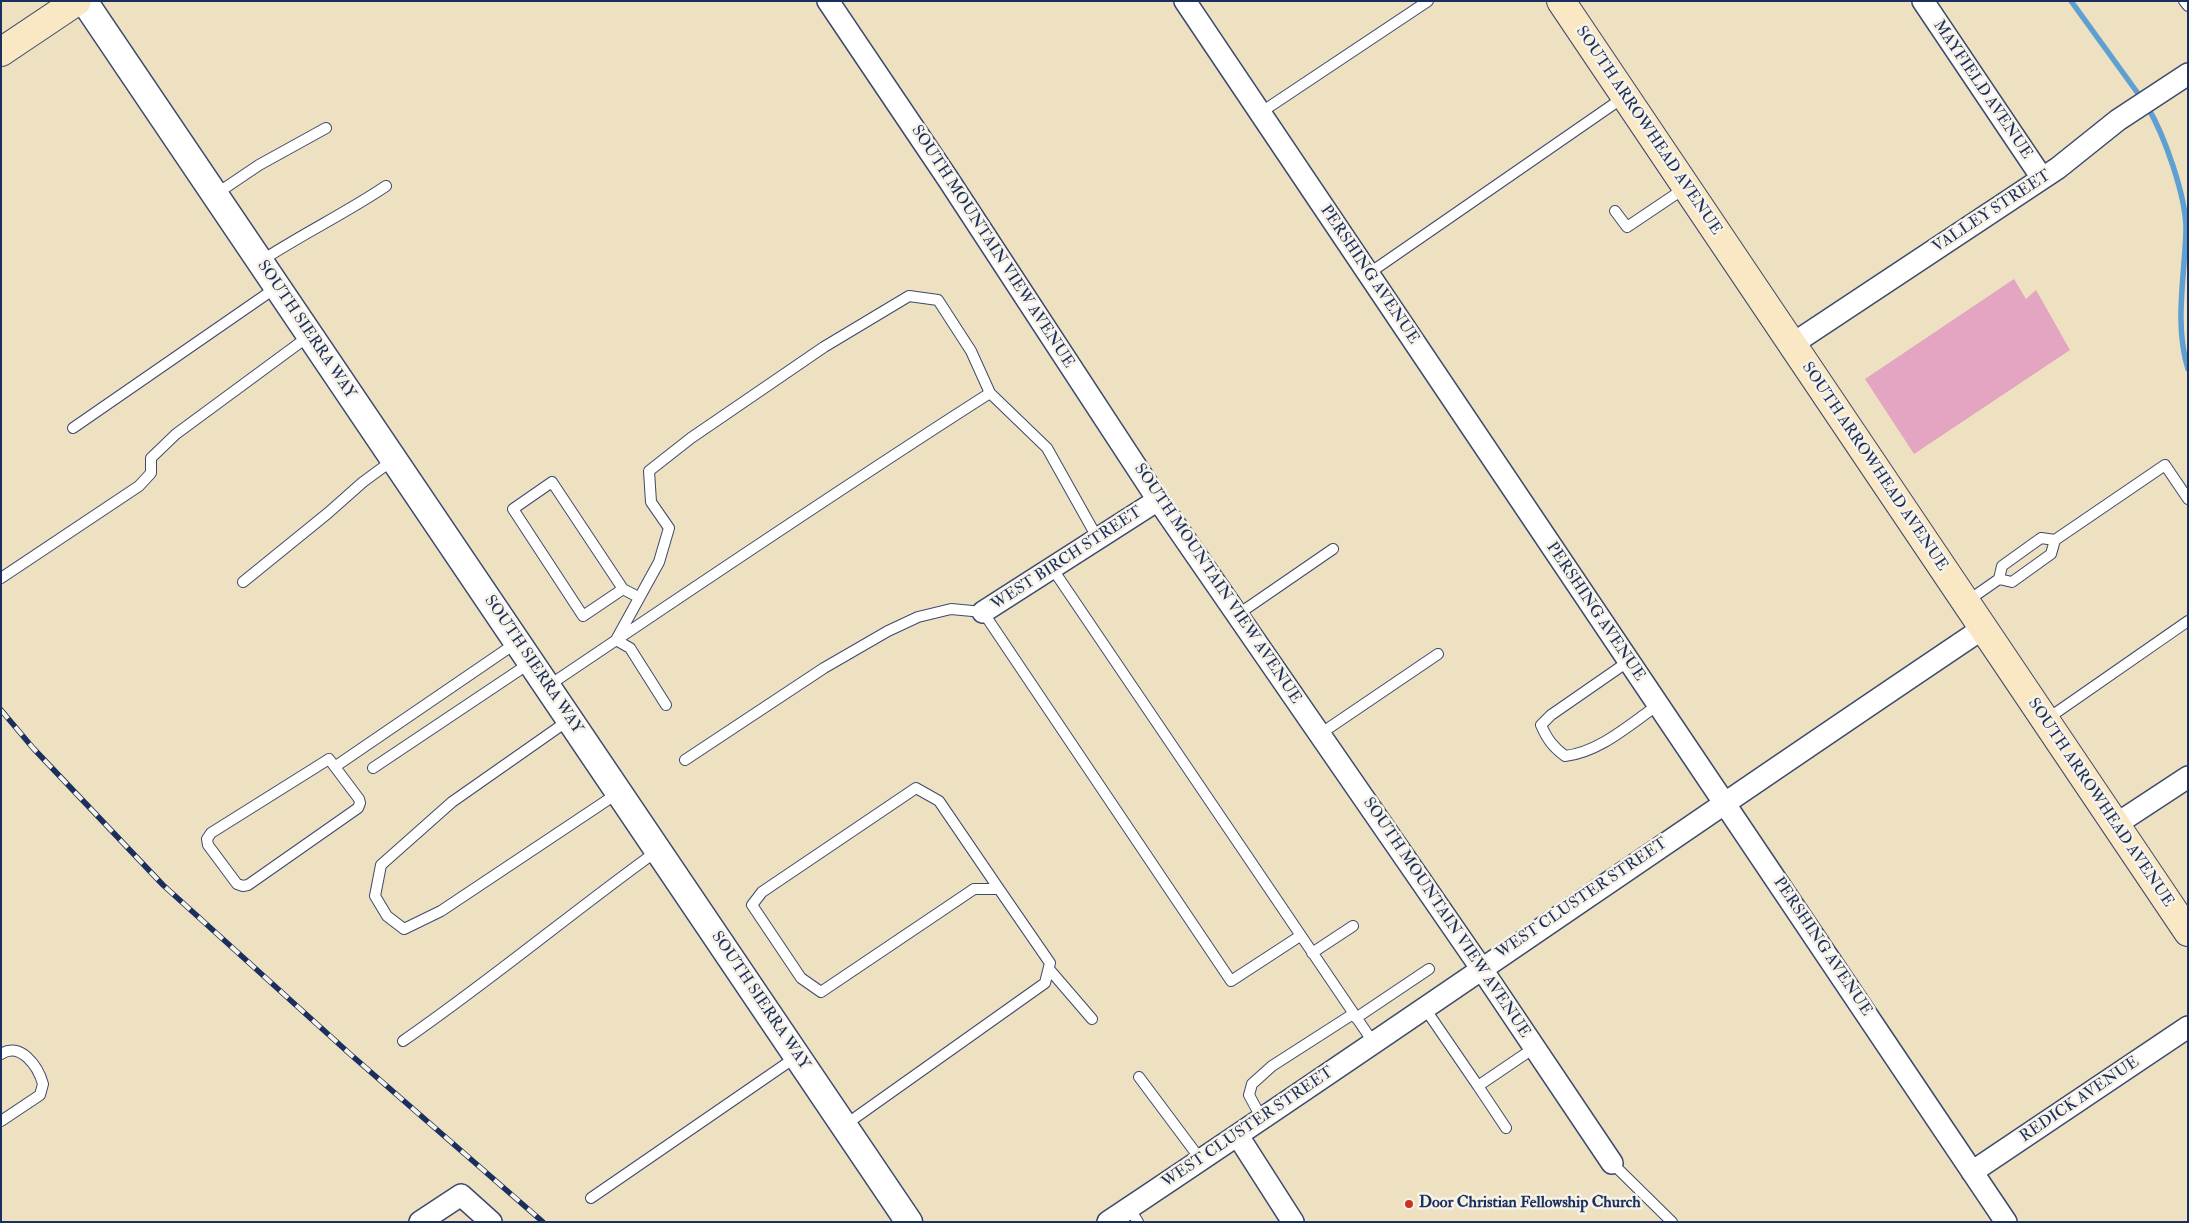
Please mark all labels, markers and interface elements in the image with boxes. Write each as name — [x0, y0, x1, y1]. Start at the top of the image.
street label: MAYFIELD AVENUE — [1928, 17, 2036, 163]
street label: SOUTH ARROWHEAD AVENUE — [1571, 23, 1725, 239]
street label: SOUTH MOUNTAIN VIEW AVENUE — [906, 122, 1078, 372]
street label: VALLEY STREET — [1929, 167, 2055, 257]
street label: PERSHING AVENUE — [1315, 202, 1423, 348]
street label: SOUTH SIERRA WAY — [252, 257, 360, 403]
street label: SOUTH ARROWHEAD AVENUE — [1797, 359, 1951, 575]
street label: SOUTH MOUNTAIN VIEW AVENUE — [1129, 460, 1305, 708]
street label: WEST BIRCH STREET — [988, 503, 1146, 615]
street label: PERSHING AVENUE — [1541, 539, 1649, 685]
street label: SOUTH SIERRA WAY — [479, 592, 587, 738]
street label: SOUTH ARROWHEAD AVENUE — [2023, 695, 2177, 911]
street label: SOUTH MOUNTAIN VIEW AVENUE — [1358, 794, 1534, 1042]
street label: WEST CLUSTER STREET — [1493, 834, 1671, 964]
street label: PERSHING AVENUE — [1768, 874, 1876, 1020]
street label: SOUTH SIERRA WAY — [706, 928, 814, 1074]
street label: REDICK AVENUE — [2017, 1053, 2143, 1147]
street label: WEST CLUSTER STREET — [1159, 1063, 1337, 1193]
place label: Door Christian Fellowship Church — [1419, 1194, 1641, 1214]
marker: Door Christian Fellowship Church — [1403, 1198, 1415, 1210]

